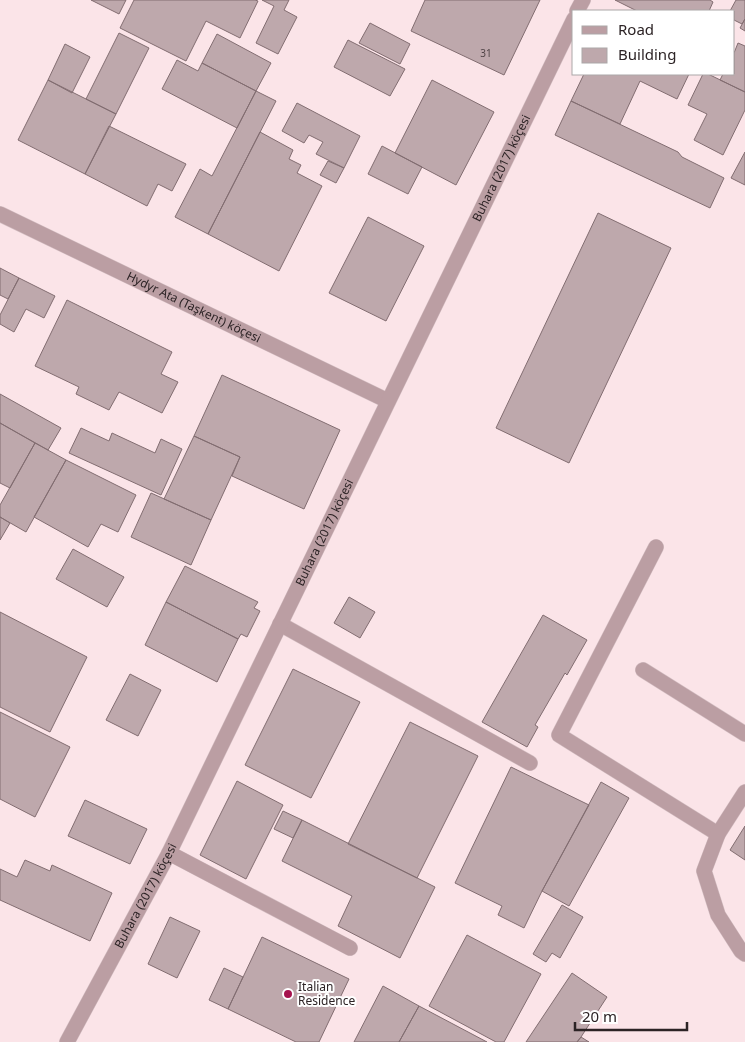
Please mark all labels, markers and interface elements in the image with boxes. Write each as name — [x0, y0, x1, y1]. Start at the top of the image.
legend — [572, 10, 735, 75]
text: Road — [618, 19, 654, 39]
text: Building — [618, 44, 676, 64]
house number: 31 — [480, 46, 492, 60]
street label: Buhara (2017) köçesi — [468, 112, 534, 224]
street label: Hydyr Ata (Taşkent) köçesi — [124, 267, 264, 346]
street label: Buhara (2017) köçesi — [291, 476, 357, 589]
street label: Buhara (2017) köçesi — [110, 840, 180, 951]
place label: Italian Residence — [298, 978, 355, 1009]
marker: Italian Residence — [282, 988, 294, 1000]
scale bar — [575, 1000, 688, 1032]
text: 20 m — [582, 1006, 617, 1026]

